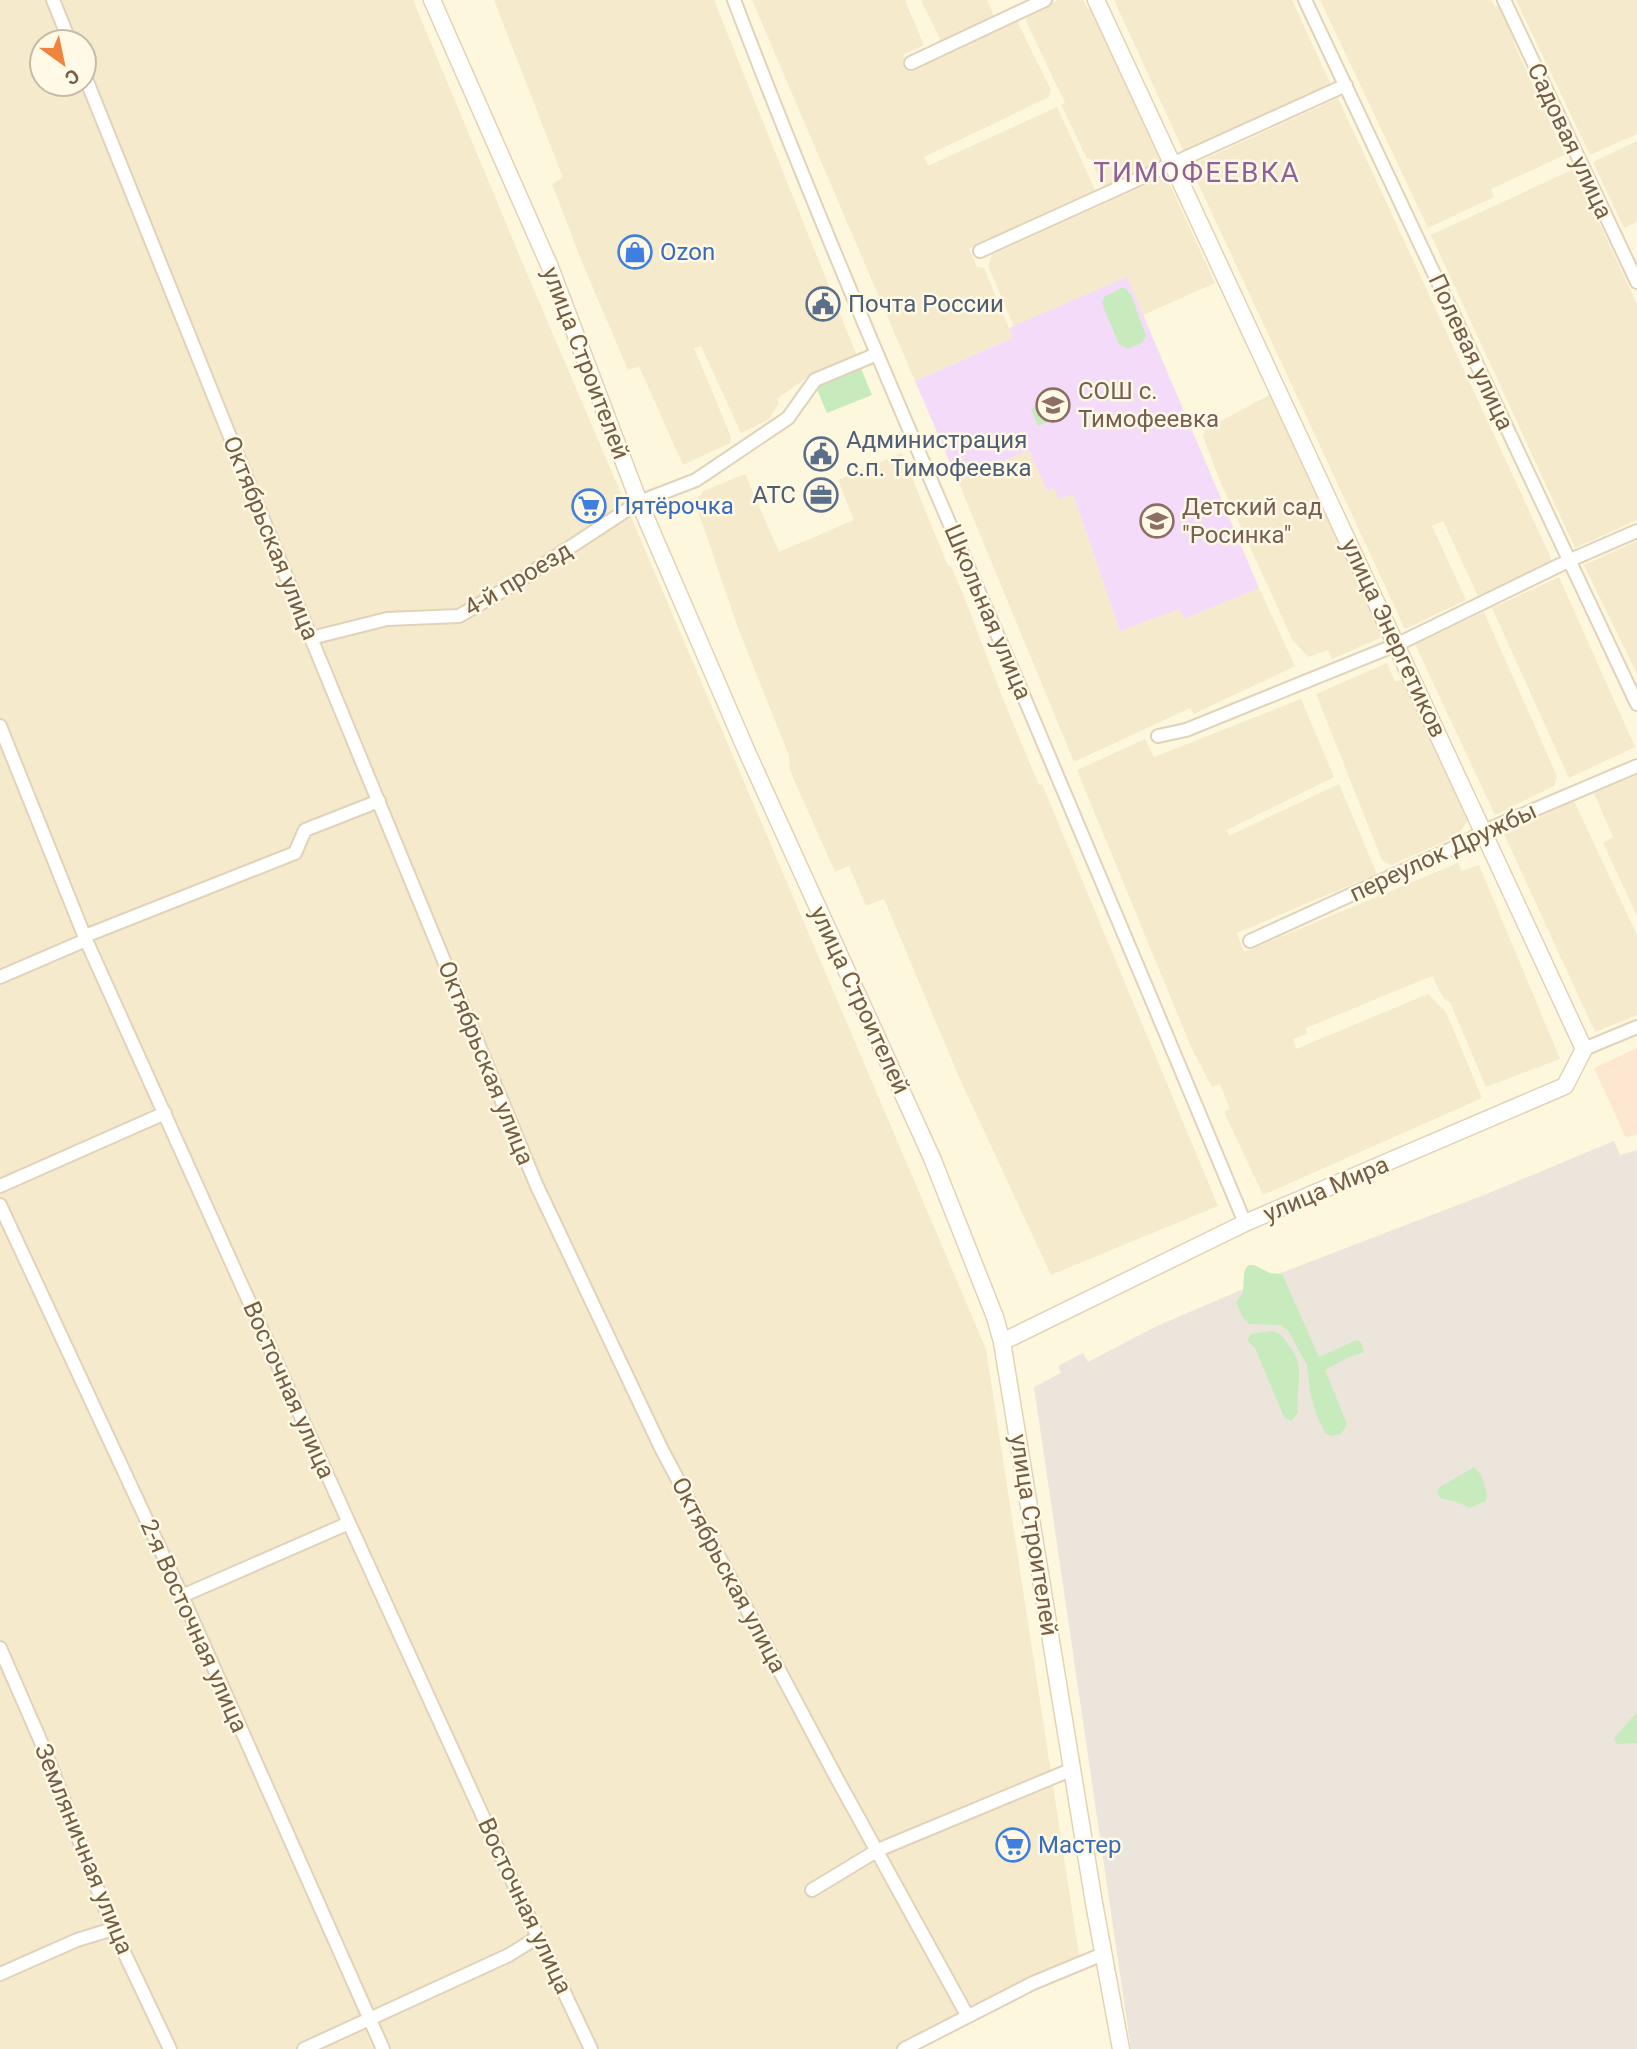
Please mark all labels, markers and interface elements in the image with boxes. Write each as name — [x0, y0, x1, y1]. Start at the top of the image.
north arrow — [28, 28, 98, 98]
street label: Садовая улица — [1522, 59, 1618, 223]
text: С — [61, 64, 83, 90]
district label: ТИМОФЕЕВКА — [1093, 156, 1301, 189]
shop icon: Ozon — [616, 233, 654, 271]
place label: Ozon — [660, 238, 715, 266]
street label: улица Строителей — [536, 263, 636, 463]
street label: Полевая улица — [1423, 269, 1519, 435]
public building icon: Почта России — [804, 285, 842, 323]
place label: Почта России — [848, 290, 1004, 318]
place label: СОШ с. Тимофеевка — [1078, 377, 1219, 433]
school or university icon: СОШ с. Тимофеевка — [1034, 386, 1072, 424]
place label: Администрация с.п. Тимофеевка — [846, 426, 1032, 482]
street label: Октябрьская улица — [217, 432, 325, 644]
public building icon: Администрация с.п. Тимофеевка — [802, 435, 840, 473]
office icon: АТС — [802, 476, 840, 514]
place label: АТС — [752, 481, 796, 509]
supermarket icon: Пятёрочка — [570, 487, 608, 525]
place label: Пятёрочка — [614, 492, 734, 520]
place label: Детский сад "Росинка" — [1182, 493, 1323, 549]
school or university icon: Детский сад "Росинка" — [1138, 502, 1176, 540]
street label: Школьная улица — [938, 520, 1038, 704]
street label: улица Энергетиков — [1336, 534, 1452, 742]
street label: 4-й проезд — [459, 536, 577, 622]
street label: переулок Дружбы — [1345, 796, 1541, 908]
street label: улица Строителей — [804, 902, 916, 1098]
street label: Октябрьская улица — [432, 957, 540, 1169]
street label: улица Мира — [1259, 1150, 1393, 1228]
street label: Восточная улица — [237, 1297, 341, 1483]
street label: улица Строителей — [1004, 1432, 1064, 1638]
street label: Октябрьская улица — [666, 1472, 792, 1678]
street label: 2-я Восточная улица — [134, 1515, 254, 1737]
street label: Земляничная улица — [29, 1740, 139, 1958]
street label: Восточная улица — [472, 1814, 578, 1998]
supermarket icon: Мастер — [994, 1826, 1032, 1864]
place label: Мастер — [1038, 1831, 1121, 1859]

